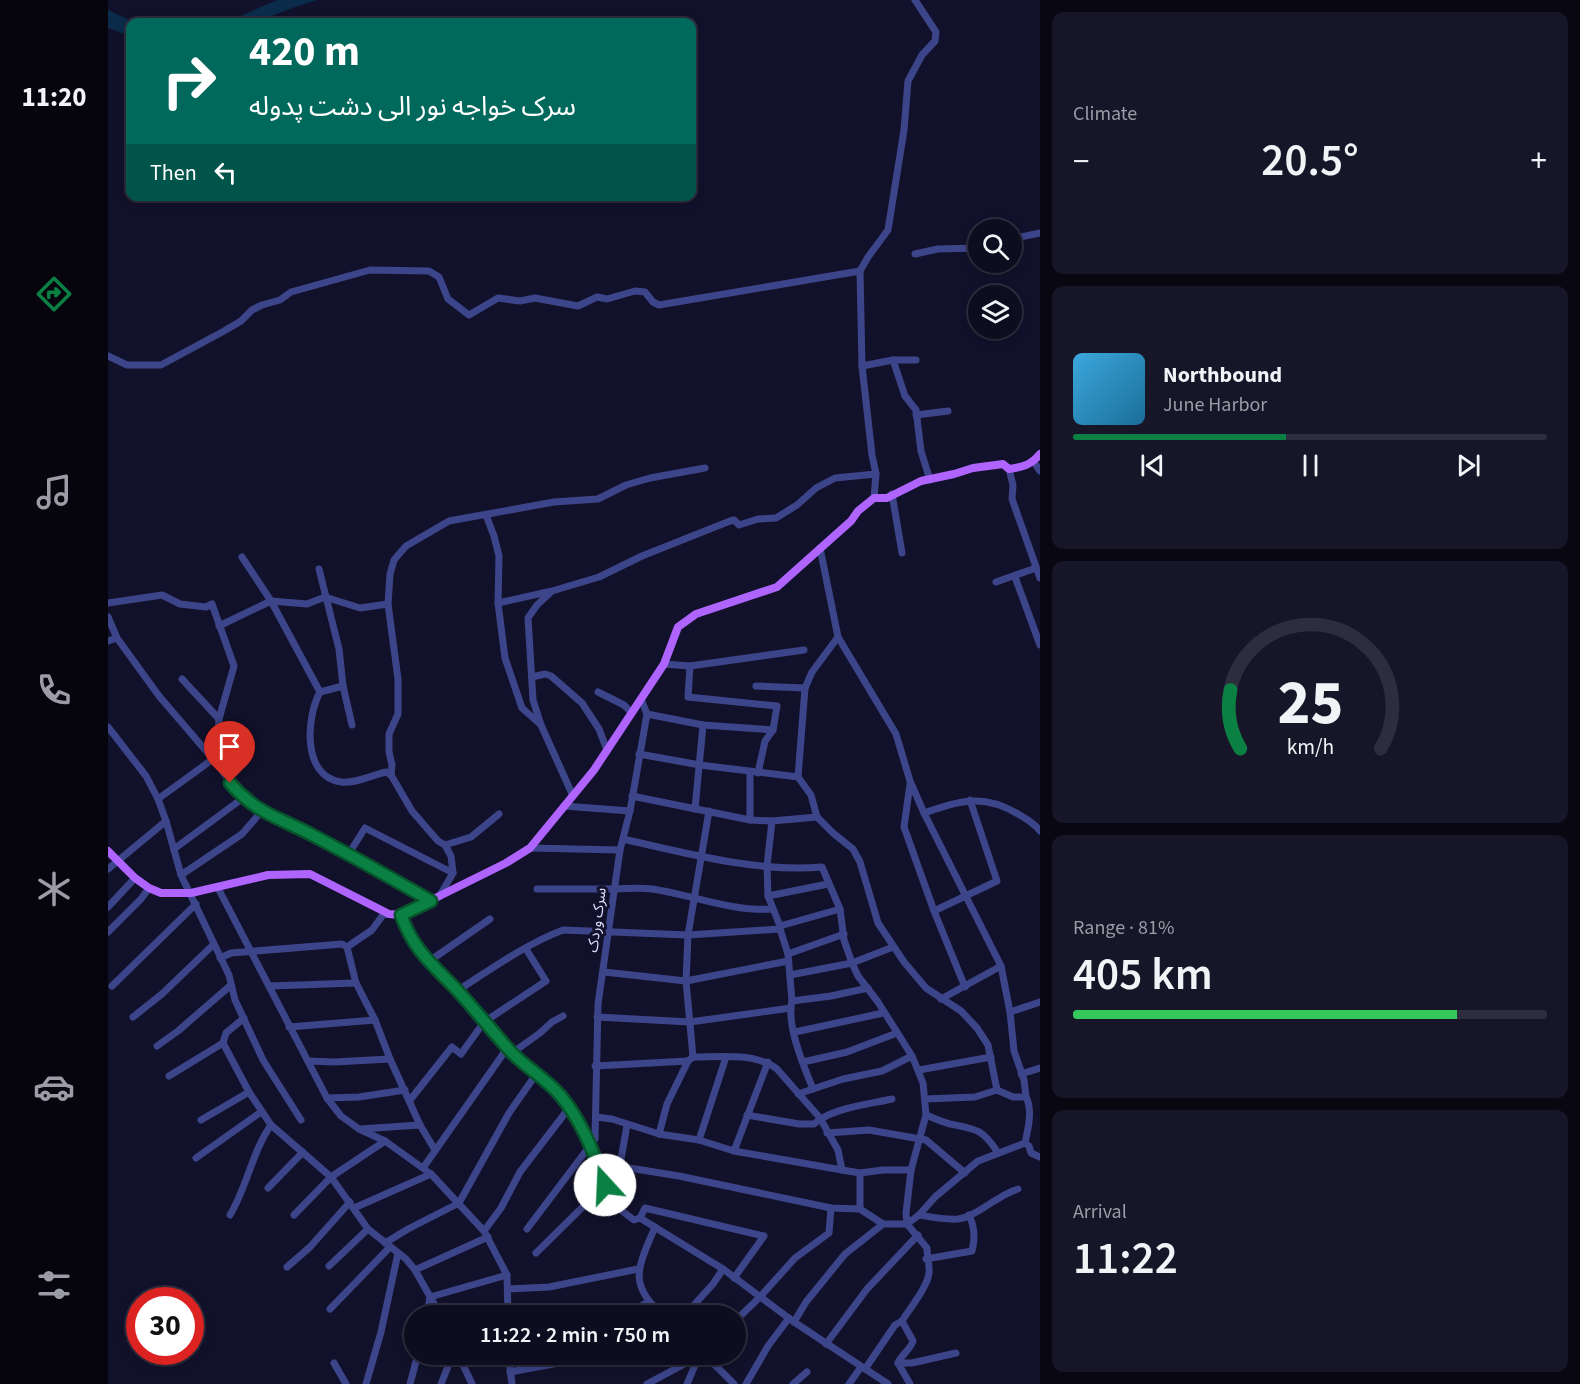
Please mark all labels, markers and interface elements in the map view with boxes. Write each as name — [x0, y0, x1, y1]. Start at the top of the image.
text: 420 m — [249, 22, 360, 82]
icon: right — [150, 42, 228, 120]
text: 11:20 — [21, 78, 87, 117]
text: سرک خواجه نور الی دشت پدوله — [249, 87, 576, 126]
text: Climate — [1073, 100, 1137, 128]
text: 20.5° — [1261, 129, 1359, 193]
text: − — [1073, 138, 1089, 185]
text: + — [1531, 138, 1547, 185]
icon: left — [209, 156, 242, 189]
text: Then — [150, 157, 197, 189]
map controls — [968, 219, 1022, 339]
button: search — [968, 219, 1022, 273]
icon: directions — [33, 273, 75, 315]
button: layers — [968, 285, 1022, 339]
text: Northbound — [1163, 359, 1282, 391]
text: June Harbor — [1163, 391, 1267, 419]
icon: previous — [1136, 449, 1169, 482]
icon: pause — [1294, 449, 1327, 482]
icon: next — [1452, 449, 1485, 482]
icon: music — [33, 471, 75, 513]
text: 25 — [1277, 659, 1343, 748]
icon: phone — [33, 669, 75, 711]
pin — [204, 721, 255, 783]
icon: arrive — [213, 730, 246, 763]
text: km/h — [1286, 732, 1334, 763]
icon: climate — [33, 868, 75, 910]
street label: سرک وردک — [582, 886, 612, 954]
text: Range · 81% — [1073, 914, 1174, 942]
text: 405 km — [1073, 943, 1213, 1007]
icon: car — [33, 1066, 75, 1108]
position arrow — [573, 1153, 637, 1217]
text: Arrival — [1073, 1198, 1127, 1226]
text: 11:22 — [1073, 1227, 1178, 1291]
icon: filters — [33, 1264, 75, 1306]
speed limit sign: 30 — [126, 1287, 204, 1365]
text: 11:22 · 2 min · 750 m — [480, 1319, 670, 1351]

